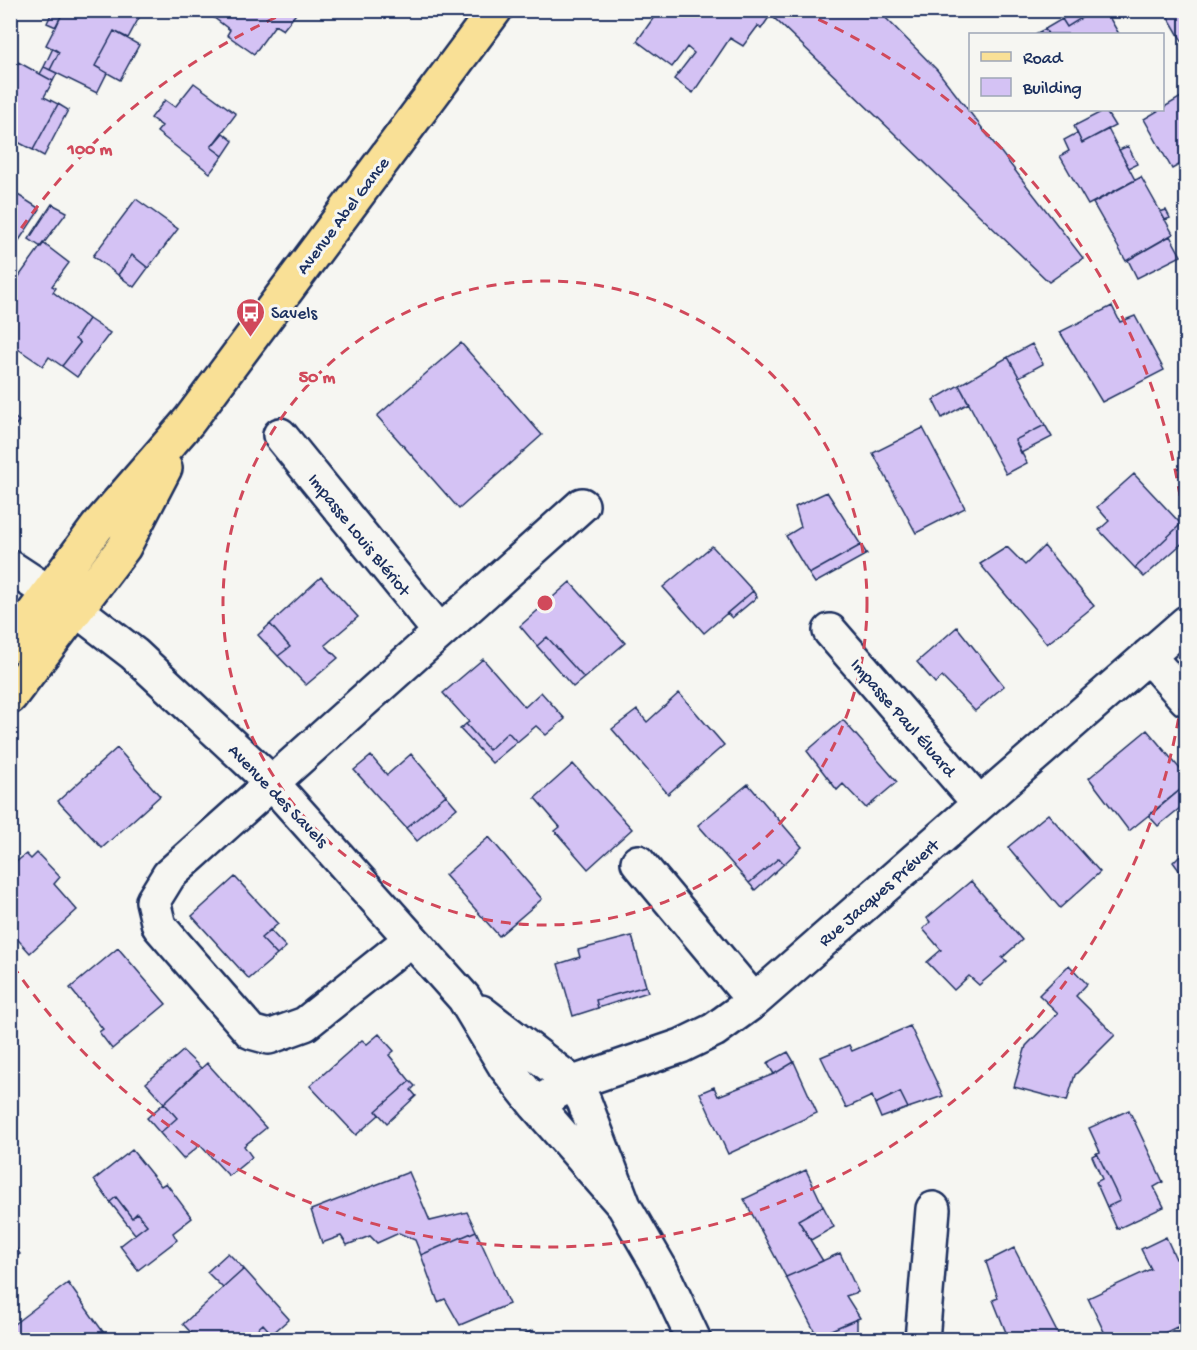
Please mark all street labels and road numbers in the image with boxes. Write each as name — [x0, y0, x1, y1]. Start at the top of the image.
street label: Avenue Abel Gance — [293, 153, 395, 279]
street label: Impasse Louis Blériot — [302, 470, 415, 602]
street label: Impasse Paul Éluard — [845, 655, 960, 783]
street label: Avenue des Savels — [223, 741, 333, 854]
street label: Rue Jacques Prévert — [815, 835, 946, 952]

